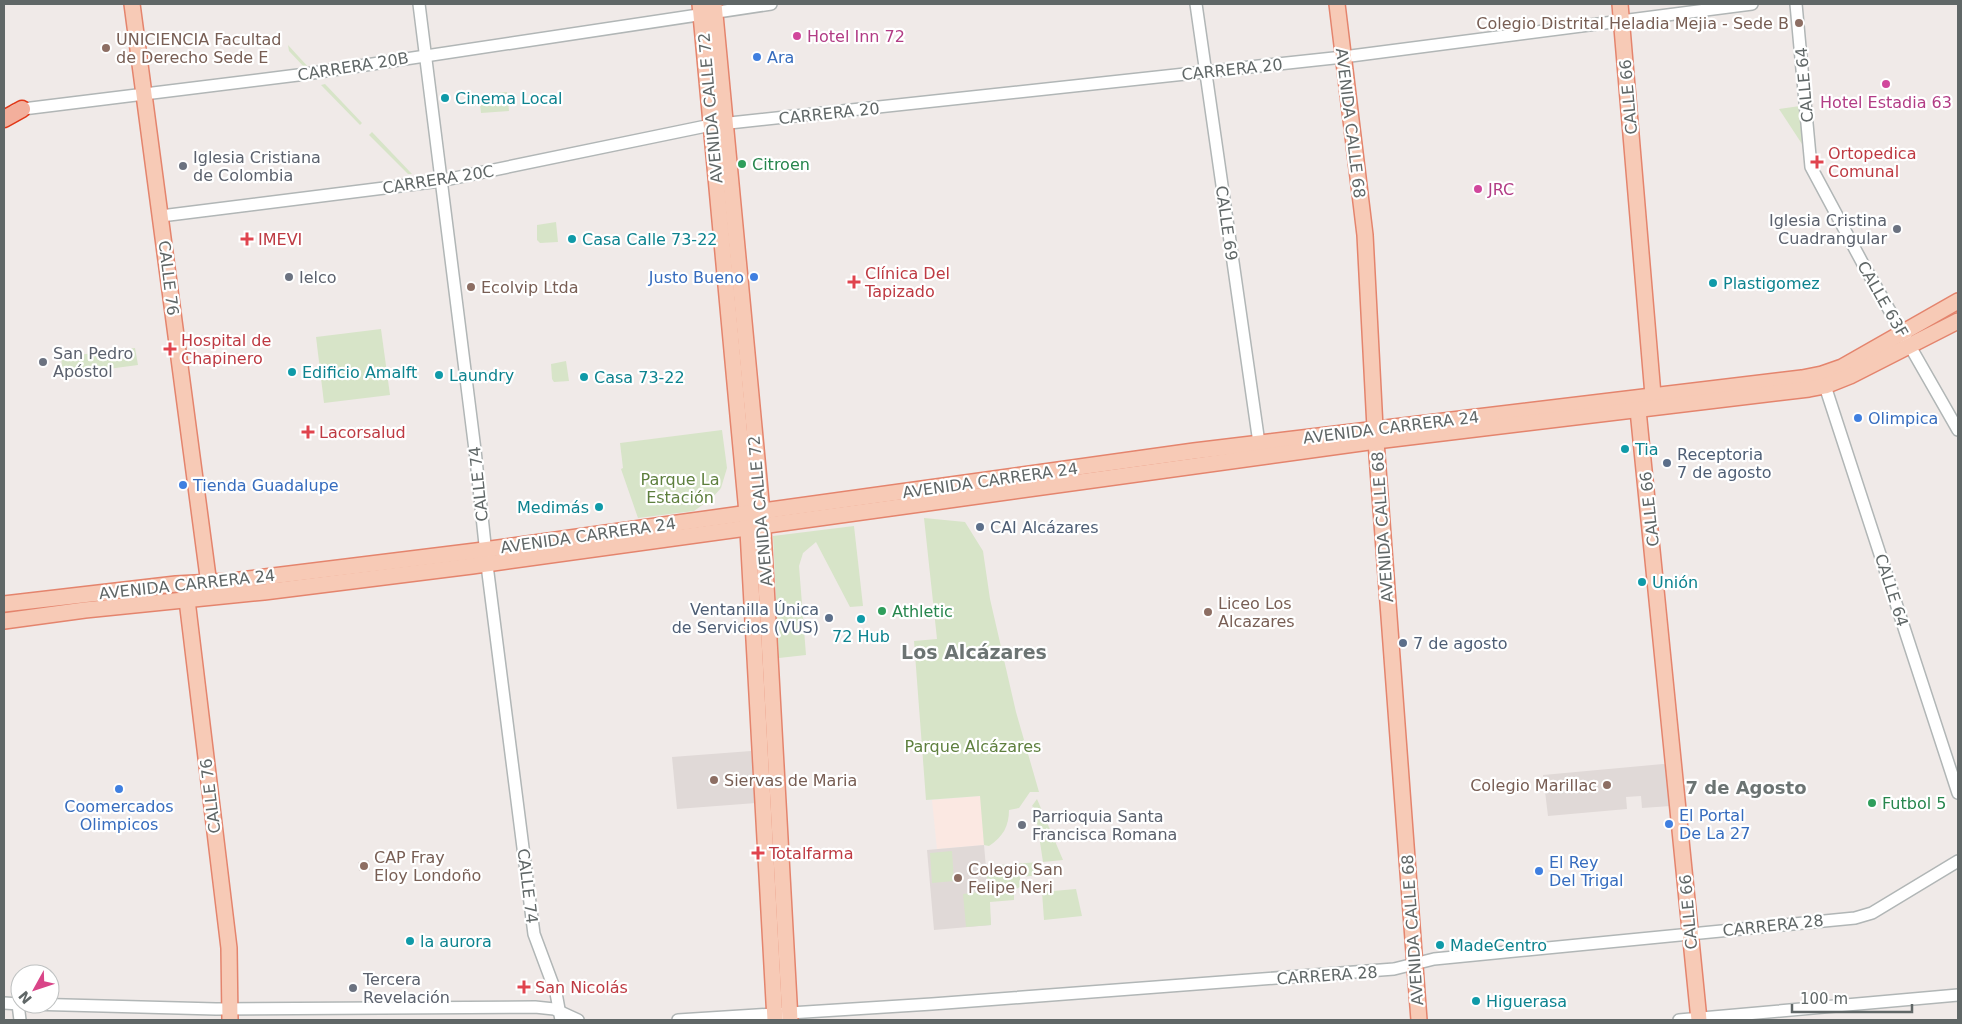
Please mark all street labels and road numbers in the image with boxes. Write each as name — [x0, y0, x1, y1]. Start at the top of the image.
street label: AVENIDA CALLE 72 — [694, 32, 727, 184]
street label: AVENIDA CALLE 68 — [1332, 47, 1369, 199]
street label: CALLE 64 — [1792, 47, 1817, 123]
street label: CARRERA 20B — [296, 48, 410, 85]
street label: CARRERA 20 — [1181, 55, 1283, 84]
street label: CALLE 66 — [1616, 59, 1641, 135]
street label: CARRERA 20 — [778, 99, 880, 128]
street label: CARRERA 20C — [381, 161, 495, 198]
street label: CALLE 69 — [1212, 184, 1241, 262]
street label: CALLE 76 — [154, 239, 183, 317]
street label: CALLE 63F — [1853, 258, 1912, 341]
street label: AVENIDA CARRERA 24 — [1302, 407, 1480, 448]
street label: AVENIDA CALLE 72 — [744, 435, 777, 587]
street label: CALLE 74 — [465, 445, 492, 522]
street label: AVENIDA CALLE 68 — [1368, 451, 1397, 603]
street label: AVENIDA CARRERA 24 — [901, 459, 1079, 502]
street label: CALLE 66 — [1636, 470, 1663, 547]
street label: AVENIDA CARRERA 24 — [499, 514, 677, 557]
street label: CALLE 64 — [1871, 551, 1912, 629]
street label: AVENIDA CARRERA 24 — [98, 566, 276, 603]
street label: CALLE 76 — [196, 757, 225, 835]
street label: CALLE 74 — [513, 847, 542, 925]
street label: AVENIDA CALLE 68 — [1398, 854, 1427, 1006]
street label: CALLE 66 — [1676, 874, 1701, 950]
street label: CARRERA 28 — [1722, 911, 1824, 940]
street label: CARRERA 28 — [1276, 962, 1378, 989]

